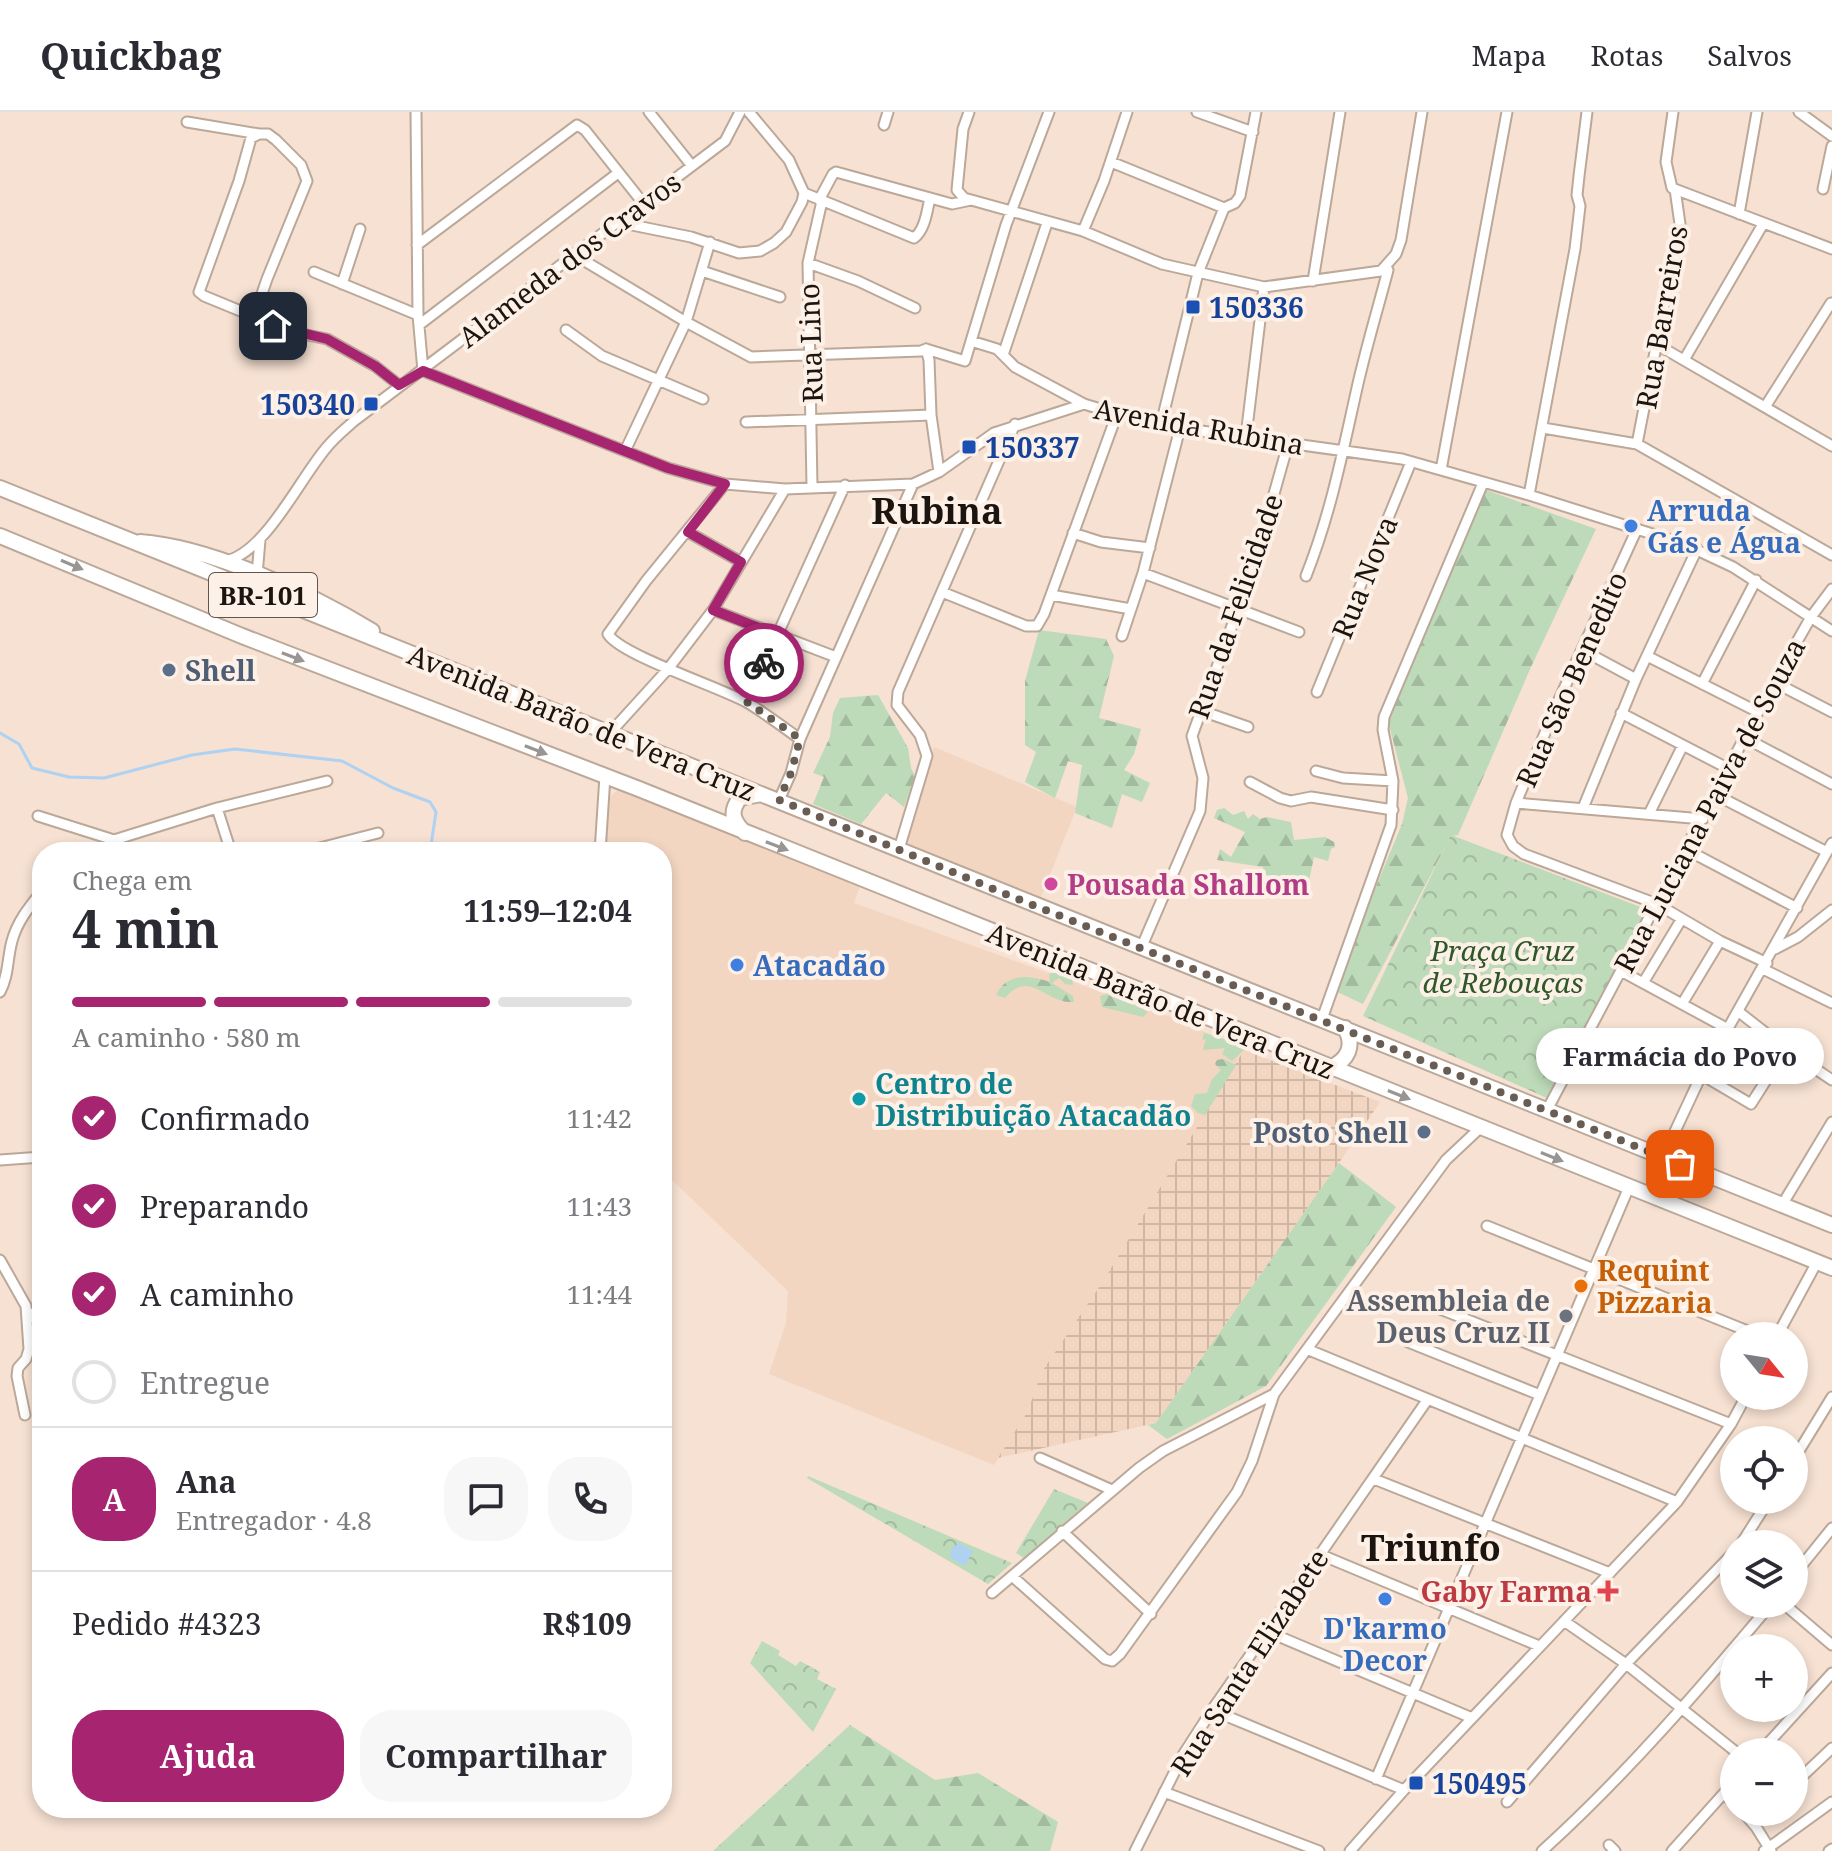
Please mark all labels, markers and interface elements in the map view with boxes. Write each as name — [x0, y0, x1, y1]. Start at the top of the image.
text: Quickbag — [40, 29, 222, 81]
text: Mapa — [1472, 36, 1547, 74]
text: Rotas — [1591, 36, 1663, 74]
text: Salvos — [1707, 36, 1792, 74]
street label: Alameda dos Cravos — [450, 163, 688, 355]
street label: Rua Barreiros — [1626, 222, 1696, 412]
street label: Rua Lino — [789, 282, 831, 404]
place label: 150336 — [1209, 288, 1304, 326]
pin — [239, 292, 307, 360]
marker: 150336 — [1184, 298, 1202, 316]
icon: home — [251, 304, 295, 348]
place label: 150340 — [260, 385, 355, 423]
street label: Avenida Rubina — [1091, 389, 1307, 463]
marker: 150340 — [362, 395, 380, 413]
place label: 150337 — [985, 428, 1080, 466]
marker: 150337 — [960, 438, 978, 456]
district label: Rubina — [871, 486, 1003, 535]
street label: Rua da Felicidade — [1179, 489, 1291, 723]
place label: Arruda Gás e Água — [1647, 491, 1801, 561]
street label: Rua Nova — [1322, 510, 1406, 644]
marker: Arruda Gás e Água — [1622, 517, 1640, 535]
one-way arrow — [60, 559, 84, 572]
street label: Rua São Benedito — [1506, 565, 1636, 793]
road number: BR-101 — [209, 573, 317, 617]
courier — [724, 623, 804, 703]
street label: Rua Luciana Paiva de Souza — [1605, 631, 1813, 979]
street label: Avenida Barão de Vera Cruz — [402, 635, 762, 809]
icon: bike — [742, 641, 786, 685]
one-way arrow — [282, 650, 306, 663]
place label: Shell — [185, 651, 256, 689]
marker: Shell — [160, 661, 178, 679]
one-way arrow — [524, 744, 548, 757]
one-way arrow — [765, 840, 789, 853]
text: Chega em — [72, 862, 192, 898]
place label: Pousada Shallom — [1067, 865, 1309, 903]
marker: Pousada Shallom — [1042, 875, 1060, 893]
text: 11:59–12:04 — [463, 890, 632, 931]
text: 4 min — [72, 892, 219, 963]
street label: Avenida Barão de Vera Cruz — [981, 913, 1341, 1087]
park label: Praça Cruz de Rebouças — [1422, 931, 1584, 1001]
place label: Atacadão — [753, 946, 886, 984]
marker: Atacadão — [728, 956, 746, 974]
text: A caminho · 580 m — [72, 1019, 301, 1055]
callout: Farmácia do Povo — [1536, 1028, 1824, 1084]
text: Farmácia do Povo — [1563, 1038, 1797, 1074]
place label: Centro de Distribuição Atacadão — [875, 1064, 1191, 1134]
one-way arrow — [1387, 1089, 1411, 1102]
marker: Centro de Distribuição Atacadão — [850, 1090, 868, 1108]
icon: check — [72, 1096, 116, 1140]
text: Confirmado — [140, 1098, 310, 1139]
text: 11:42 — [566, 1100, 632, 1136]
place label: Posto Shell — [1253, 1113, 1408, 1151]
marker: Posto Shell — [1415, 1123, 1433, 1141]
pin — [1646, 1130, 1714, 1198]
icon: bag — [1658, 1142, 1702, 1186]
one-way arrow — [1540, 1151, 1564, 1164]
icon: check — [72, 1184, 116, 1228]
text: Preparando — [140, 1186, 309, 1227]
text: 11:43 — [566, 1188, 632, 1224]
place label: Requint Pizzaria — [1597, 1251, 1712, 1321]
icon: check — [72, 1272, 116, 1316]
text: A caminho — [140, 1274, 294, 1315]
text: 11:44 — [566, 1276, 632, 1312]
marker: Requint Pizzaria — [1572, 1277, 1590, 1295]
place label: Assembleia de Deus Cruz II — [1346, 1281, 1550, 1351]
marker: Assembleia de Deus Cruz II — [1557, 1307, 1575, 1325]
north arrow — [1720, 1322, 1808, 1410]
map controls — [1720, 1322, 1808, 1826]
text: Entregue — [140, 1362, 270, 1403]
button: locate — [1720, 1426, 1808, 1514]
button: chat — [444, 1457, 528, 1541]
button: phone — [548, 1457, 632, 1541]
text: Ana — [176, 1461, 237, 1502]
text: A — [103, 1479, 125, 1520]
text: Entregador · 4.8 — [176, 1502, 372, 1538]
district label: Triunfo — [1361, 1523, 1501, 1572]
button: layers — [1720, 1530, 1808, 1618]
street label: Rua Santa Elizabete — [1161, 1541, 1337, 1783]
place label: Gaby Farma — [1420, 1572, 1592, 1610]
marker: Gaby Farma — [1599, 1582, 1617, 1600]
marker: D'karmo Decor — [1376, 1590, 1394, 1608]
text: Pedido #4323 — [72, 1603, 262, 1644]
text: R$109 — [543, 1603, 632, 1644]
place label: D'karmo Decor — [1323, 1609, 1447, 1679]
button: + — [1720, 1634, 1808, 1722]
button: Ajuda — [72, 1710, 344, 1802]
button: Compartilhar — [360, 1710, 632, 1802]
button: − — [1720, 1738, 1808, 1826]
place label: 150495 — [1432, 1764, 1527, 1802]
marker: 150495 — [1407, 1774, 1425, 1792]

